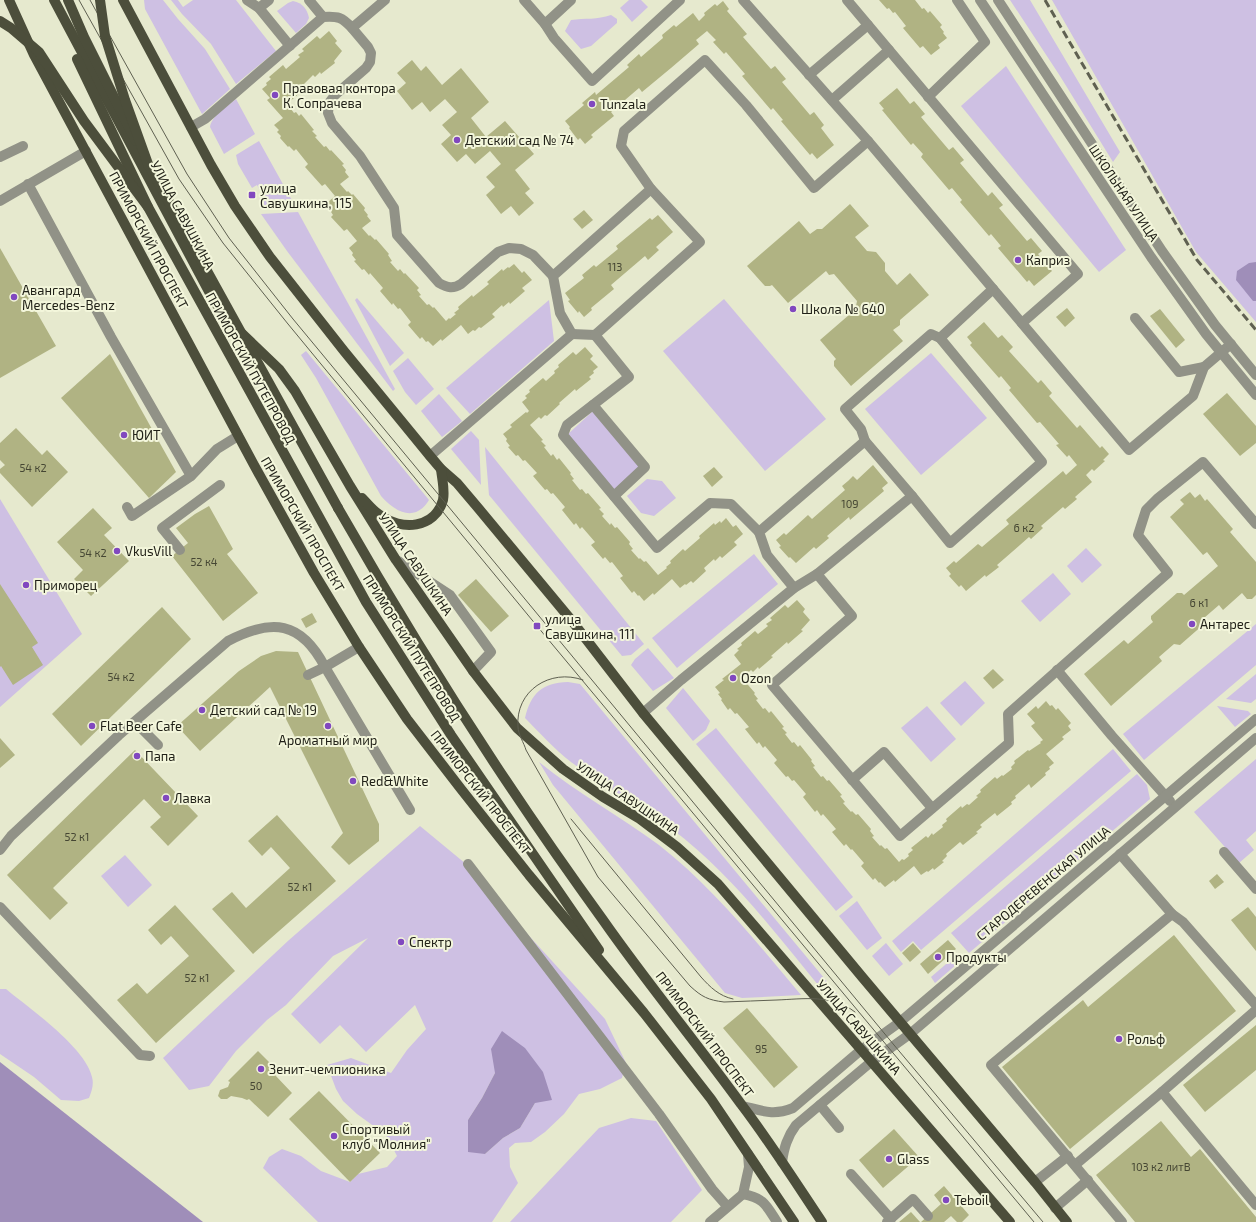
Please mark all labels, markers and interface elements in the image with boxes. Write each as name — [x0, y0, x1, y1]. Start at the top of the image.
place label: Правовая контора К. Сопрачева — [283, 80, 396, 111]
marker: Правовая контора К. Сопрачева — [270, 90, 280, 100]
place label: Tunzala — [600, 96, 646, 112]
marker: Tunzala — [587, 99, 597, 109]
place label: Детский сад № 74 — [465, 132, 574, 148]
marker: Детский сад № 74 — [452, 135, 462, 145]
street label: ШКОЛЬНАЯ УЛИЦА — [1086, 142, 1162, 244]
street label: УЛИЦА САВУШКИНА — [148, 158, 218, 272]
street label: ПРИМОРСКИЙ ПРОСПЕКТ — [106, 169, 192, 312]
place label: улица Савушкина, 115 — [260, 180, 352, 211]
marker: улица Савушкина, 115 — [247, 190, 257, 200]
place label: Каприз — [1026, 252, 1070, 268]
marker: Каприз — [1013, 255, 1023, 265]
house number: 113 — [608, 260, 622, 273]
place label: Авангард Mercedes-Benz — [22, 282, 115, 313]
street label: ПРИМОРСКИЙ ПУТЕПРОВОД — [203, 290, 299, 446]
marker: Авангард Mercedes-Benz — [9, 292, 19, 302]
place label: Школа № 640 — [801, 301, 885, 317]
marker: Школа № 640 — [788, 304, 798, 314]
place label: ЮИТ — [132, 427, 161, 443]
marker: ЮИТ — [119, 430, 129, 440]
street label: ПРИМОРСКИЙ ПРОСПЕКТ — [258, 454, 348, 595]
house number: 54 к2 — [19, 461, 47, 474]
house number: 109 — [841, 497, 859, 510]
street label: УЛИЦА САВУШКИНА — [376, 510, 456, 618]
house number: 6 к2 — [1014, 521, 1034, 534]
place label: VkusVill — [125, 543, 172, 559]
house number: 54 к2 — [79, 546, 107, 559]
marker: VkusVill — [112, 546, 122, 556]
house number: 52 к4 — [190, 555, 218, 568]
street label: ПРИМОРСКИЙ ПУТЕПРОВОД — [360, 571, 464, 725]
place label: Приморец — [34, 577, 98, 593]
marker: Приморец — [21, 580, 31, 590]
house number: 6 к1 — [1189, 596, 1209, 609]
place label: улица Савушкина, 111 — [545, 611, 635, 642]
place label: Антарес — [1200, 616, 1250, 632]
marker: Антарес — [1187, 619, 1197, 629]
marker: улица Савушкина, 111 — [532, 621, 542, 631]
house number: 54 к2 — [107, 670, 135, 683]
place label: Ozon — [741, 670, 771, 686]
marker: Ozon — [728, 673, 738, 683]
place label: Детский сад № 19 — [210, 702, 317, 718]
marker: Детский сад № 19 — [197, 705, 207, 715]
place label: Flat Beer Cafe — [100, 718, 182, 734]
marker: Flat Beer Cafe — [87, 721, 97, 731]
marker: Ароматный мир — [323, 721, 333, 731]
street label: ПРИМОРСКИЙ ПРОСПЕКТ — [428, 727, 535, 858]
place label: Ароматный мир — [279, 732, 377, 748]
place label: Папа — [145, 748, 176, 764]
marker: Папа — [132, 751, 142, 761]
street label: УЛИЦА САВУШКИНА — [574, 758, 682, 838]
place label: Red&White — [361, 773, 428, 789]
marker: Red&White — [348, 776, 358, 786]
place label: Лавка — [174, 790, 211, 806]
marker: Лавка — [161, 793, 171, 803]
street label: СТАРОДЕРЕВЕНСКАЯ УЛИЦА — [973, 822, 1113, 944]
house number: 52 к1 — [65, 830, 89, 843]
house number: 52 к1 — [288, 880, 312, 893]
place label: Спектр — [409, 934, 452, 950]
marker: Спектр — [396, 937, 406, 947]
place label: Продукты — [946, 949, 1007, 965]
marker: Продукты — [933, 952, 943, 962]
street label: ПРИМОРСКИЙ ПРОСПЕКТ — [653, 968, 758, 1100]
house number: 52 к1 — [185, 971, 209, 984]
street label: УЛИЦА САВУШКИНА — [813, 976, 905, 1078]
place label: Рольф — [1127, 1031, 1165, 1047]
marker: Рольф — [1114, 1034, 1124, 1044]
house number: 95 — [755, 1042, 767, 1055]
place label: Зенит-чемпионика — [269, 1061, 386, 1077]
marker: Зенит-чемпионика — [256, 1064, 266, 1074]
house number: 50 — [250, 1079, 262, 1092]
place label: Спортивый клуб "Молния" — [342, 1121, 431, 1152]
marker: Спортивый клуб "Молния" — [329, 1131, 339, 1141]
place label: Glass — [897, 1151, 929, 1167]
marker: Glass — [884, 1154, 894, 1164]
house number: 103 к2 литВ — [1132, 1160, 1191, 1173]
place label: Teboil — [954, 1192, 989, 1208]
marker: Teboil — [941, 1195, 951, 1205]

